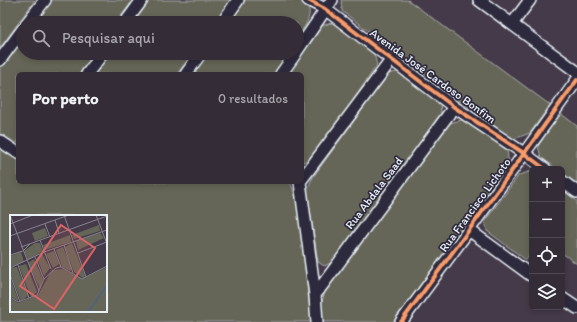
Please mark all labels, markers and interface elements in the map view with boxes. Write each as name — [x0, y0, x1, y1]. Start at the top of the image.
search box — [16, 16, 304, 60]
street label: Avenida José Cardoso Bonfim — [367, 26, 499, 126]
icon: search — [30, 27, 52, 49]
text: Pesquisar aqui — [62, 29, 155, 47]
text: Por perto — [32, 88, 99, 108]
text: 0 resultados — [218, 91, 288, 106]
street label: Rua Abdala Saad — [342, 154, 406, 232]
street label: Rua Francisco Lichoto — [436, 155, 514, 255]
map controls — [529, 166, 565, 310]
button: + — [529, 166, 565, 202]
button: − — [529, 202, 565, 238]
inset map — [10, 215, 107, 312]
button: locate — [529, 238, 565, 274]
button: layers — [529, 274, 565, 310]

